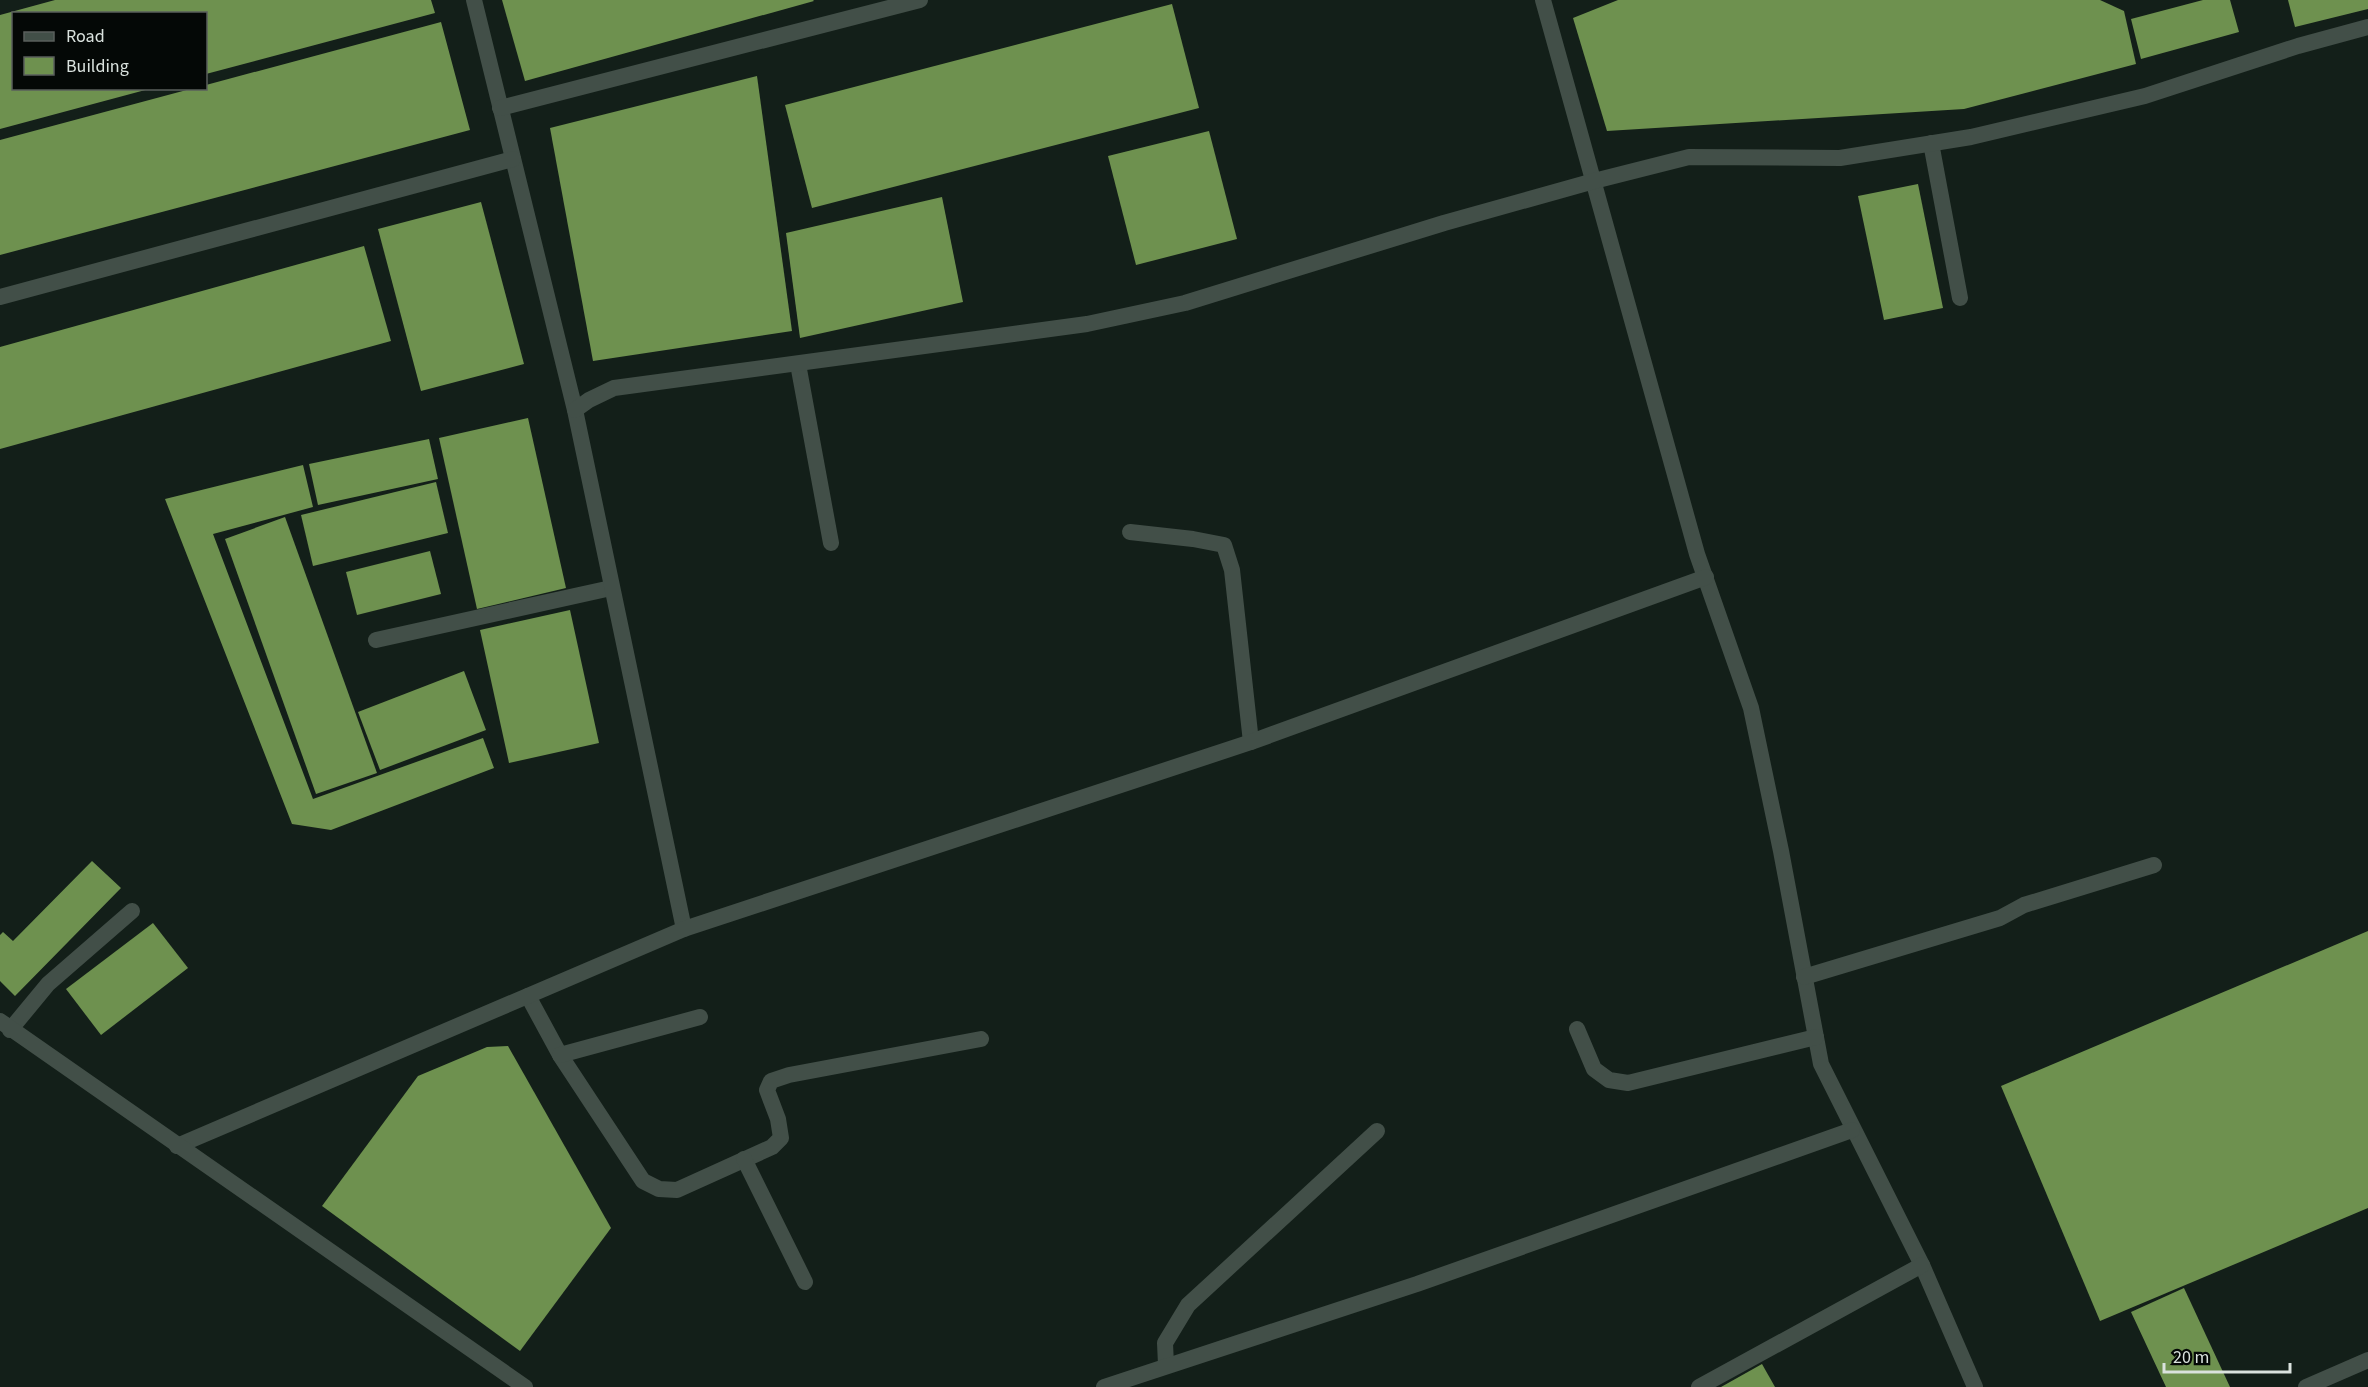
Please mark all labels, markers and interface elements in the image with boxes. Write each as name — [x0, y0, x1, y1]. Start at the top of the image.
legend — [12, 12, 207, 90]
text: Road — [66, 24, 105, 49]
text: Building — [66, 54, 129, 79]
scale bar — [2164, 1336, 2290, 1374]
text: 20 m — [2173, 1345, 2209, 1370]

